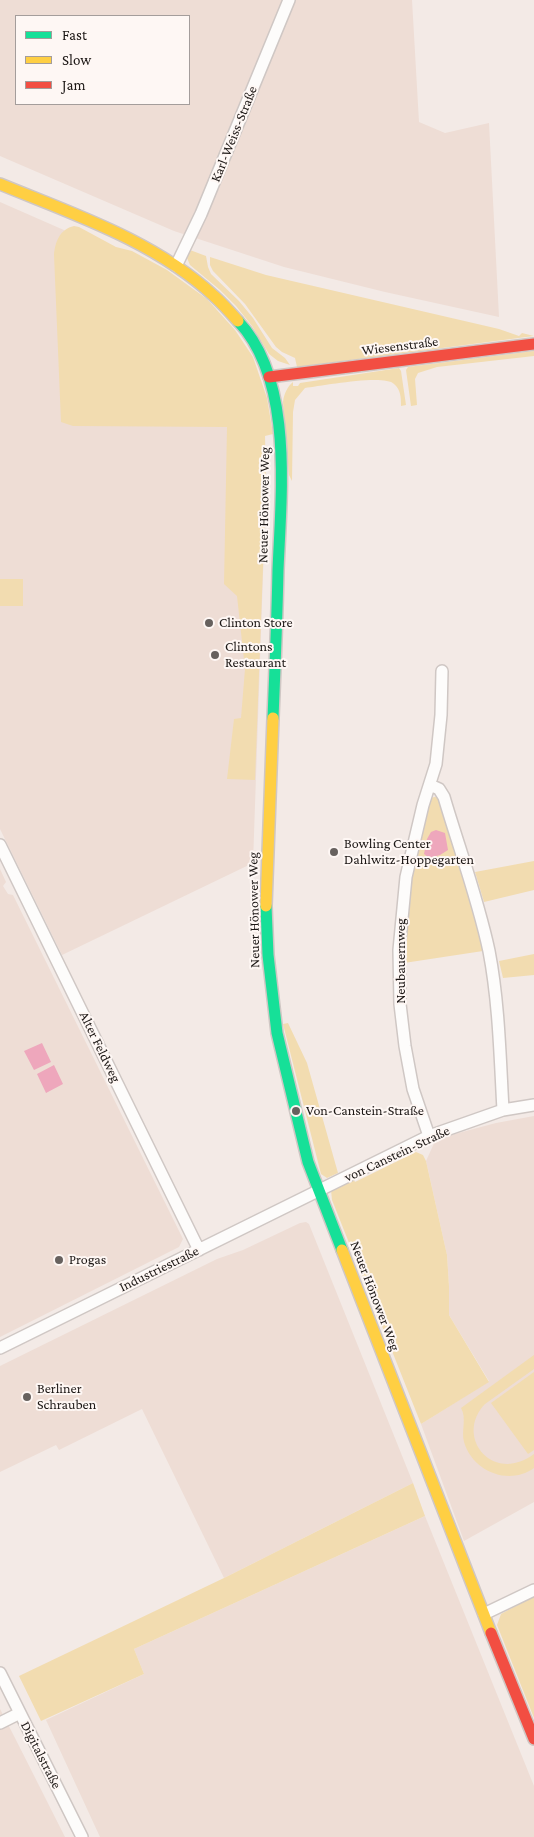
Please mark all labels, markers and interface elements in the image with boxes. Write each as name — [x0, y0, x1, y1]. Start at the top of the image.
legend — [15, 15, 190, 105]
text: Fast — [62, 27, 87, 43]
text: Slow — [62, 52, 91, 68]
text: Jam — [62, 77, 85, 93]
street label: Karl-Weiss-Straße — [207, 83, 261, 185]
street label: Wiesenstraße — [361, 333, 439, 359]
street label: Neuer Hönower Weg — [255, 447, 273, 563]
place label: Clinton Store — [219, 615, 293, 631]
marker: Clinton Store — [203, 617, 215, 629]
place label: Clintons Restaurant — [225, 639, 286, 672]
marker: Clintons Restaurant — [209, 649, 221, 661]
place label: Bowling Center Dahlwitz-Hoppegarten — [344, 836, 474, 869]
marker: Bowling Center Dahlwitz-Hoppegarten — [328, 846, 340, 858]
street label: Neuer Hönower Weg — [245, 852, 263, 968]
street label: Neubauernweg — [393, 918, 409, 1004]
street label: Alter Feldweg — [76, 1009, 124, 1085]
place label: Von-Canstein-Straße — [306, 1103, 424, 1119]
marker: Von-Canstein-Straße — [290, 1105, 302, 1117]
street label: von Canstein-Straße — [342, 1122, 452, 1186]
street label: Neuer Hönower Weg — [346, 1239, 404, 1353]
street label: Industriestraße — [116, 1242, 202, 1296]
place label: Progas — [69, 1252, 106, 1268]
marker: Progas — [53, 1254, 65, 1266]
place label: Berliner Schrauben — [37, 1381, 96, 1414]
marker: Berliner Schrauben — [21, 1391, 33, 1403]
street label: Digitalstraße — [17, 1718, 65, 1792]

